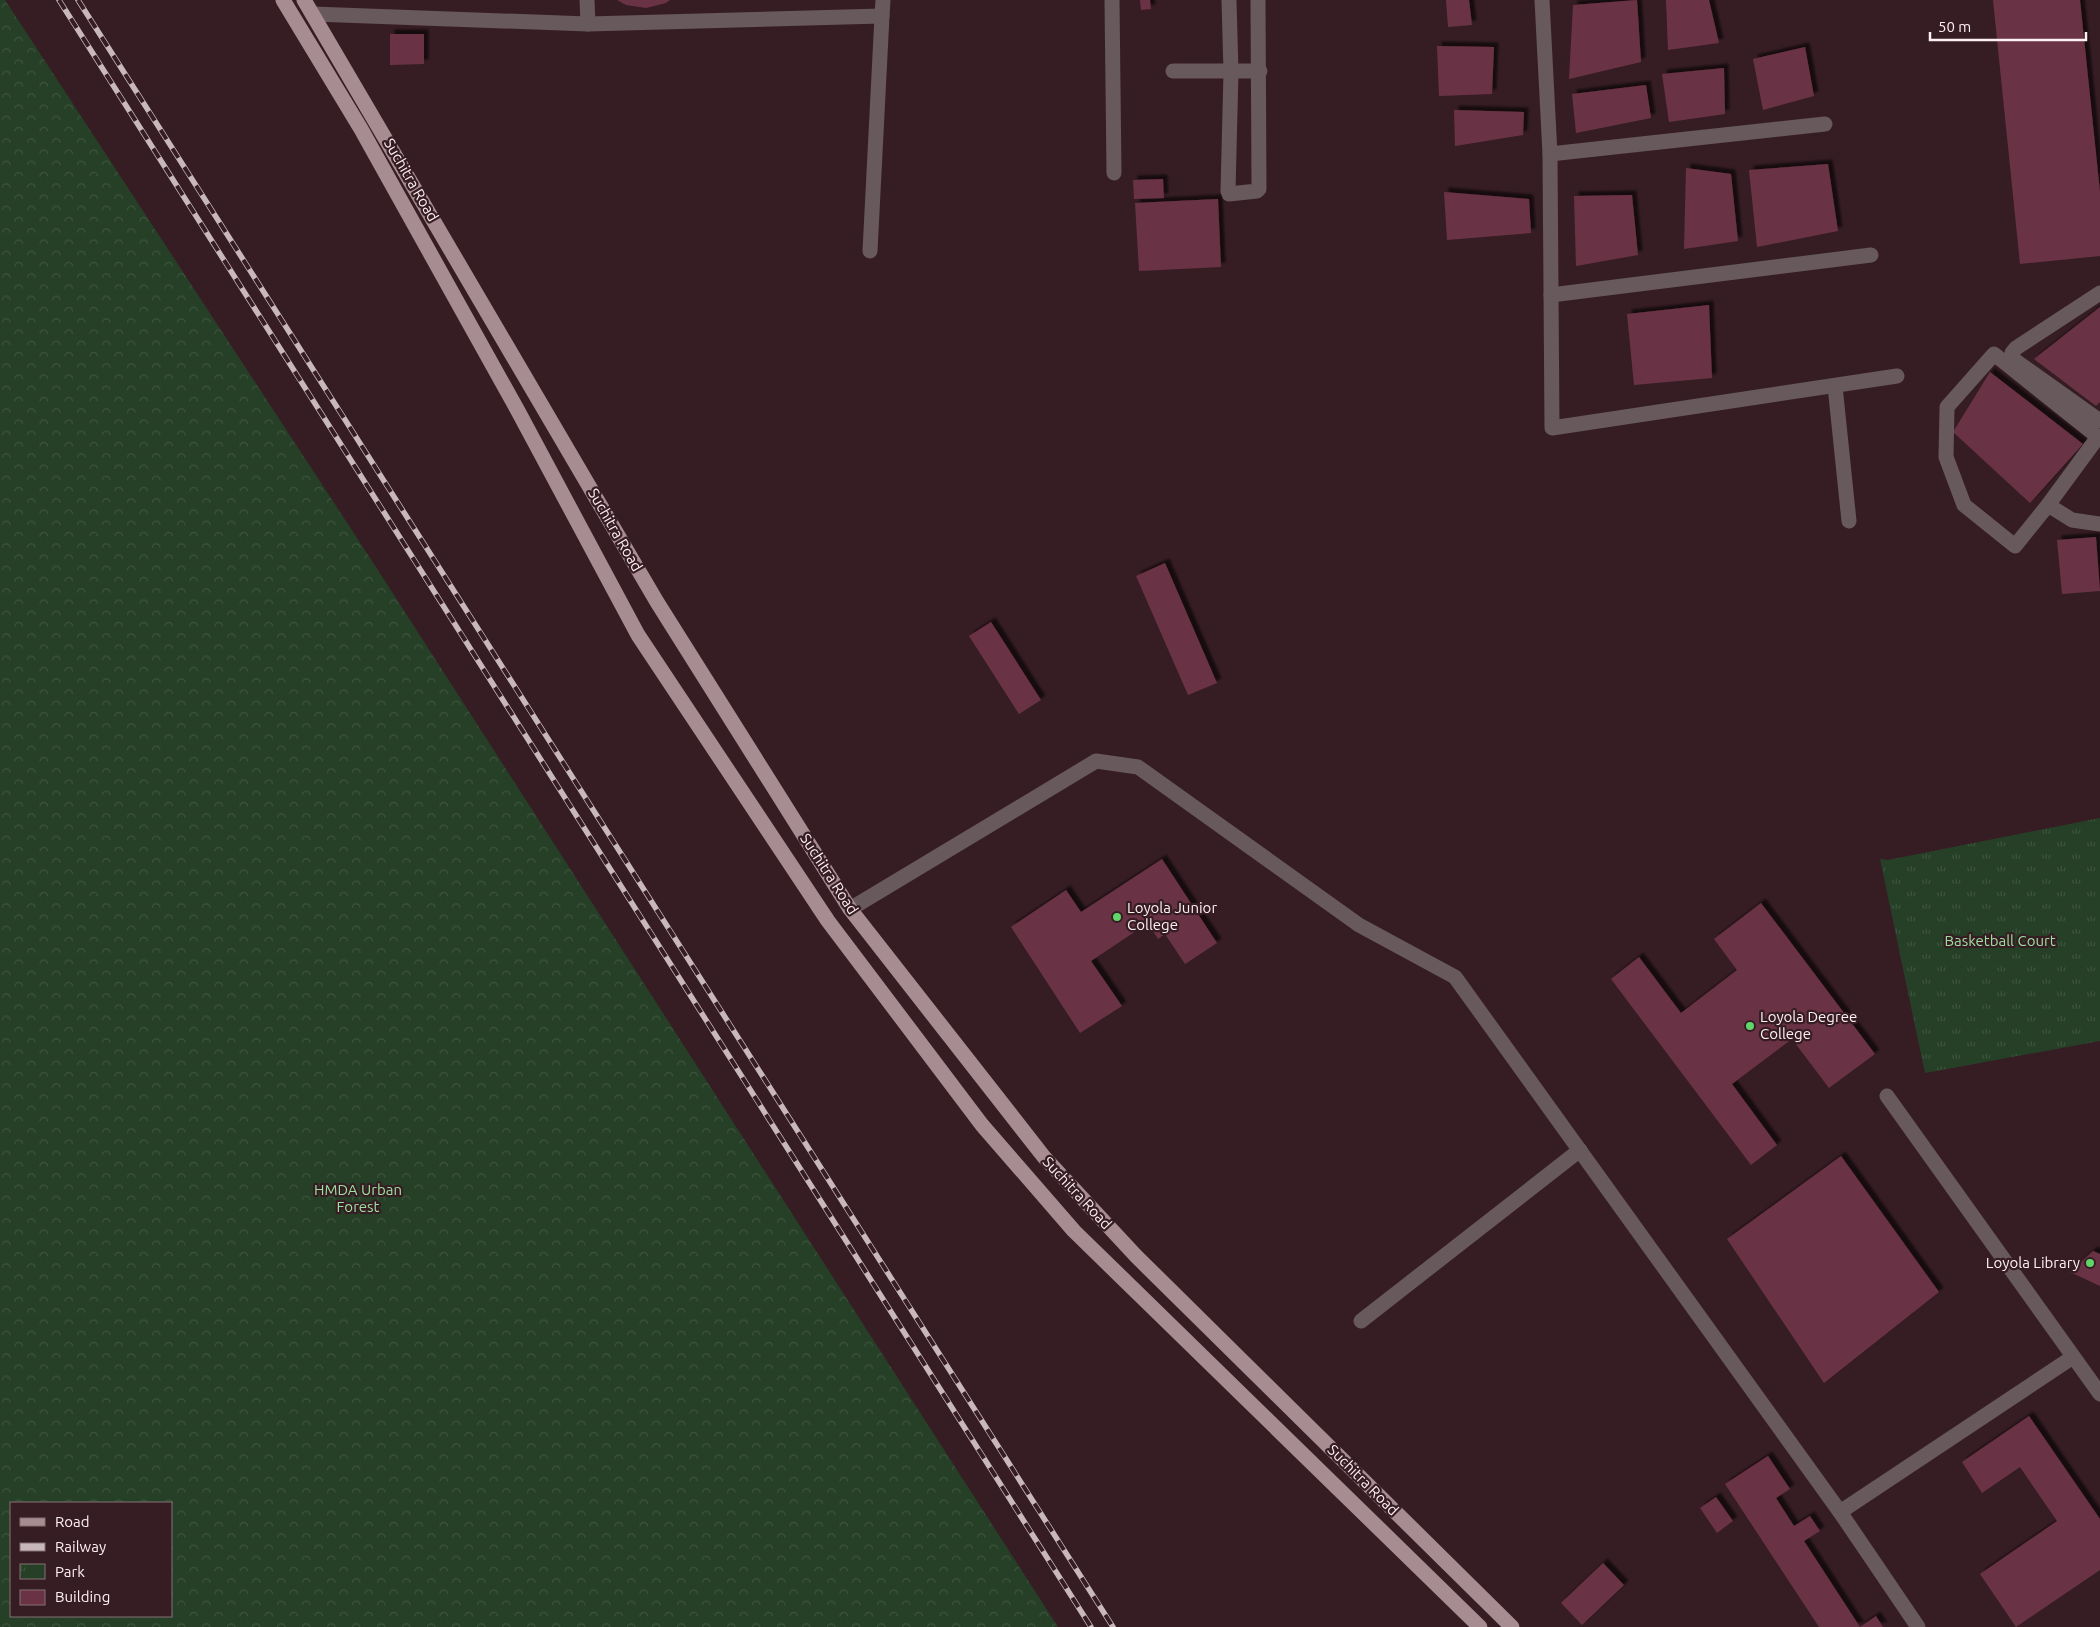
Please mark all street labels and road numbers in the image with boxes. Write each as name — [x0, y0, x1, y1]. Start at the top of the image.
street label: Suchitra Road — [381, 135, 442, 224]
street label: Suchitra Road — [585, 485, 646, 574]
street label: Suchitra Road — [797, 830, 862, 917]
street label: Suchitra Road — [1039, 1153, 1115, 1232]
street label: Suchitra Road — [1324, 1441, 1402, 1519]

